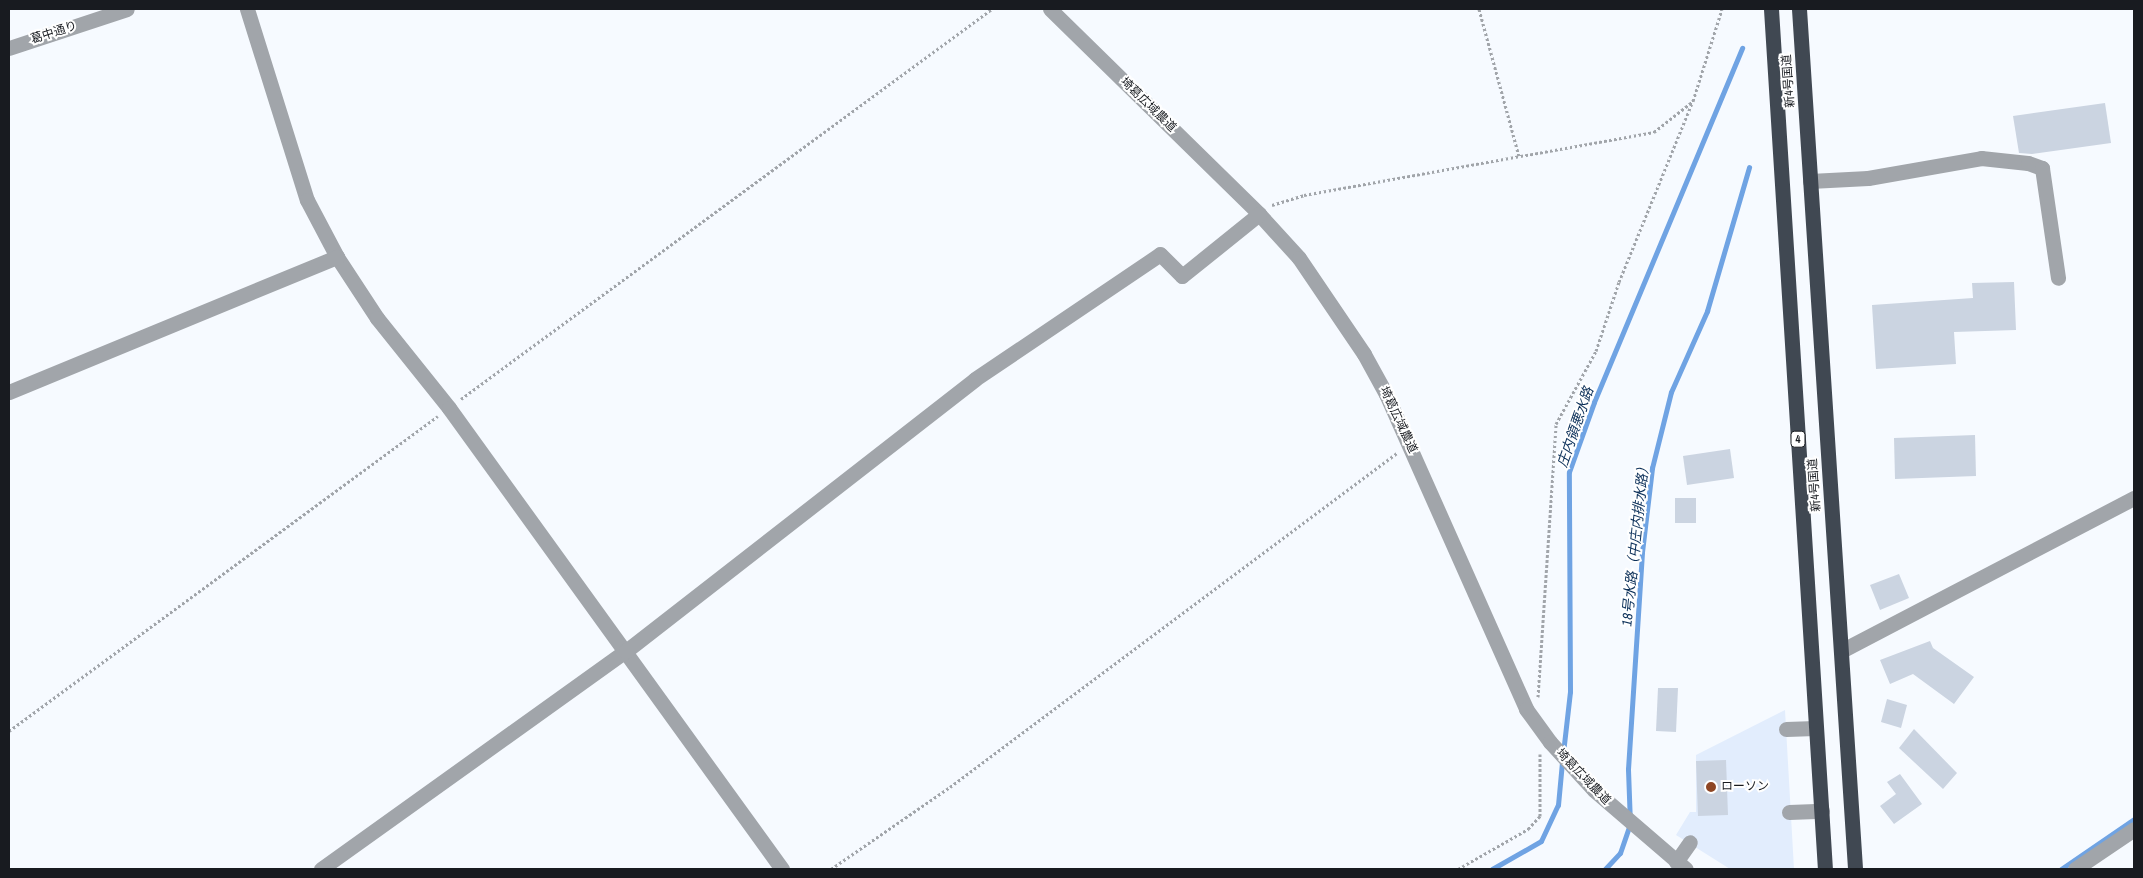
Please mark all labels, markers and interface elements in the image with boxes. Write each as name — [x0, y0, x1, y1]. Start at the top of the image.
street label: 葛中通り — [29, 19, 79, 47]
street label: 新4号国道 — [1780, 54, 1798, 108]
street label: 埼葛広域農道 — [1117, 75, 1179, 135]
street label: 埼葛広域農道 — [1376, 384, 1420, 456]
water label: 庄内領悪水路 — [1553, 385, 1597, 469]
road number: 4 — [1789, 430, 1807, 448]
street label: 新4号国道 — [1806, 458, 1824, 512]
water label: 18号水路（中庄内排水路） — [1618, 459, 1652, 627]
street label: 埼葛広域農道 — [1553, 746, 1613, 808]
place label: ローソン — [1721, 780, 1769, 794]
marker: ローソン — [1705, 781, 1717, 793]

